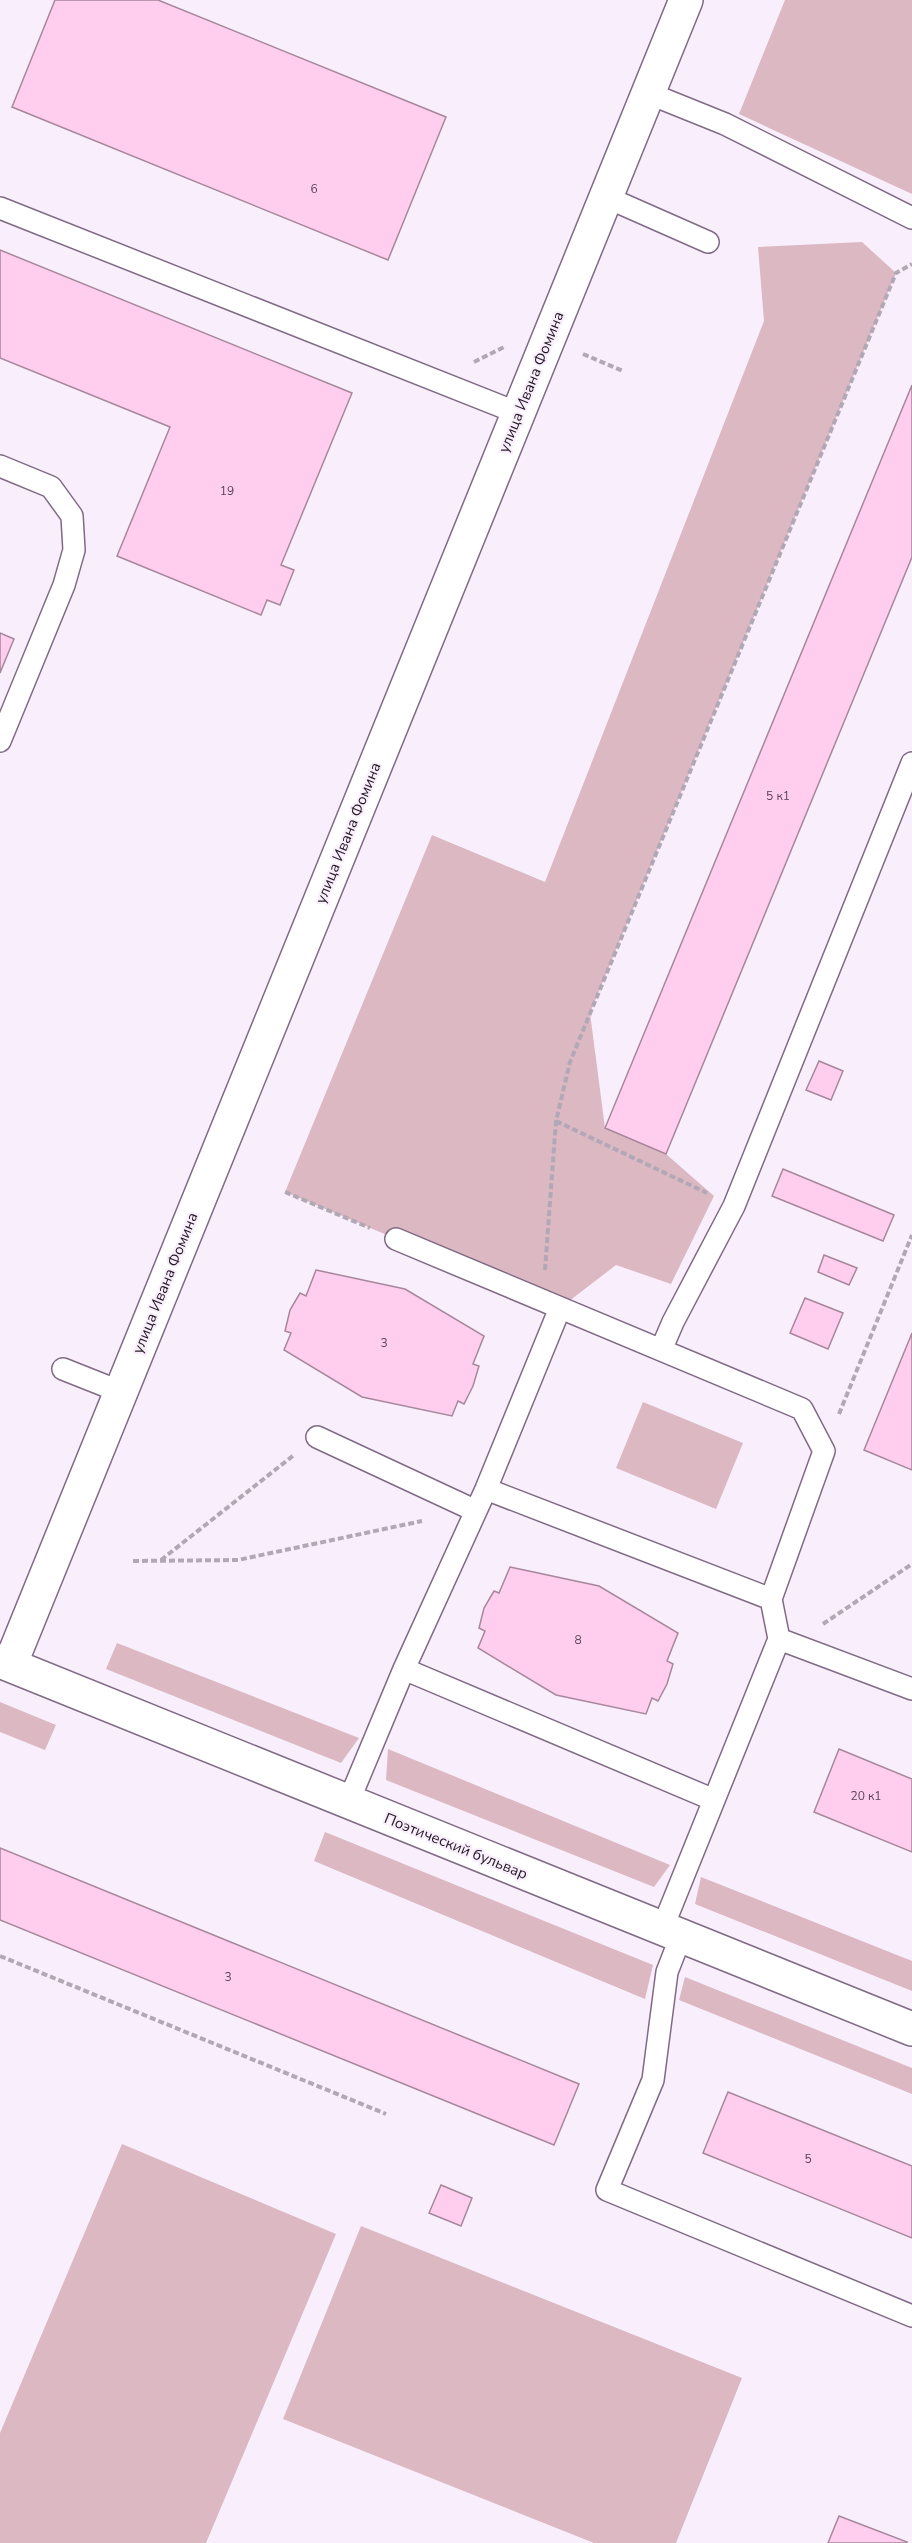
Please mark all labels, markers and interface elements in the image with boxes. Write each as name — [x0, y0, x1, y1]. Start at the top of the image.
house number: 6 — [310, 181, 318, 197]
street label: улица Ивана Фомина — [494, 308, 568, 456]
house number: 19 — [220, 483, 234, 499]
street label: улица Ивана Фомина — [311, 759, 385, 907]
house number: 5 к1 — [766, 788, 790, 804]
street label: улица Ивана Фомина — [128, 1209, 202, 1357]
house number: 3 — [380, 1335, 388, 1351]
house number: 8 — [574, 1632, 582, 1648]
house number: 20 к1 — [851, 1788, 882, 1804]
street label: Поэтический бульвар — [381, 1808, 531, 1884]
house number: 3 — [224, 1969, 232, 1985]
house number: 5 — [804, 2151, 812, 2167]

